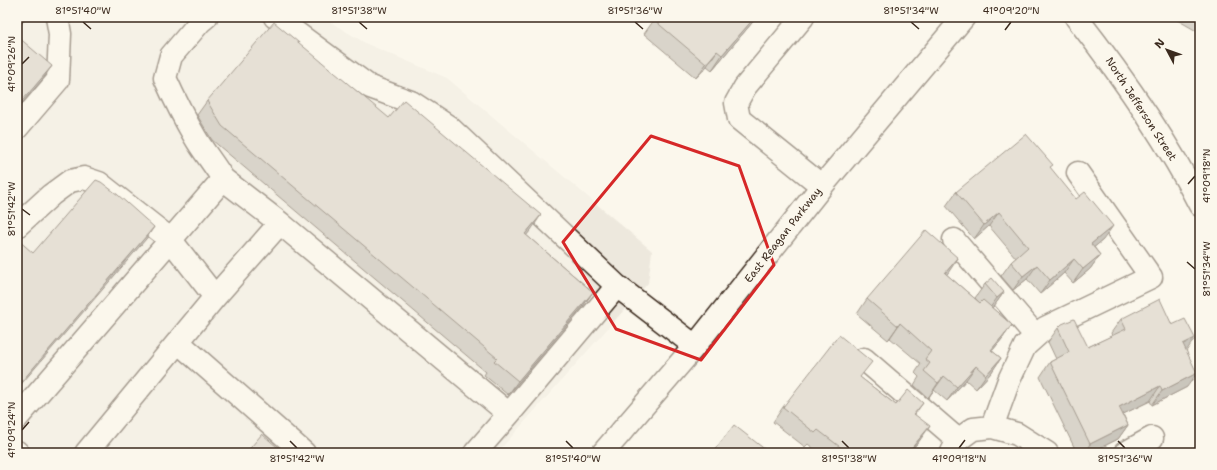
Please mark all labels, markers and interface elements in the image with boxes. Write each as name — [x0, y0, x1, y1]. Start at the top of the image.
text: 81°51'40"W — [55, 4, 111, 17]
text: 81°51'38"W — [331, 4, 387, 17]
text: 81°51'36"W — [607, 4, 663, 17]
text: 81°51'34"W — [883, 4, 939, 17]
text: 41°09'20"N — [982, 4, 1040, 17]
north arrow — [1147, 30, 1187, 70]
text: N — [1151, 35, 1169, 52]
text: 41°09'26"N — [5, 36, 18, 92]
street label: North Jefferson Street — [1102, 54, 1180, 164]
text: 41°09'18"N — [1200, 149, 1213, 203]
text: 81°51'42"W — [5, 181, 18, 236]
street label: East Reagan Parkway — [741, 184, 825, 286]
text: 81°51'34"W — [1200, 241, 1213, 297]
text: 41°09'24"N — [5, 402, 18, 458]
text: 81°51'42"W — [270, 452, 325, 465]
text: 81°51'40"W — [545, 452, 601, 465]
text: 81°51'38"W — [821, 452, 877, 465]
text: 41°09'18"N — [932, 452, 986, 465]
text: 81°51'36"W — [1097, 452, 1153, 465]

